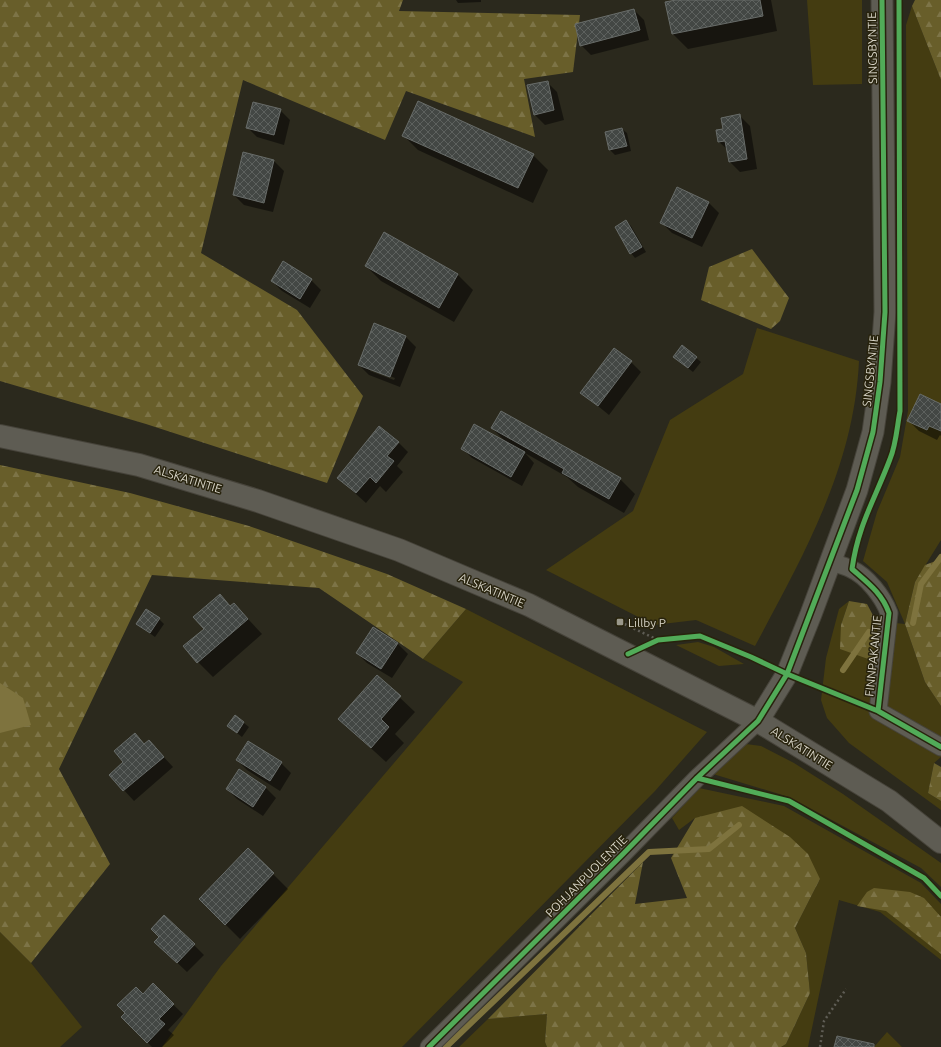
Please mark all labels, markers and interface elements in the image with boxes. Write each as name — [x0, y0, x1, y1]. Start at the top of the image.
street label: SINGSBYNTIE — [865, 12, 879, 84]
street label: SINGSBYNTIE — [860, 334, 880, 407]
street label: ALSKATINTIE — [153, 463, 224, 496]
street label: ALSKATINTIE — [457, 570, 527, 610]
street label: FINNPAKANTIE — [862, 615, 884, 697]
place label: Lillby P — [628, 616, 666, 629]
marker: Lillby P — [615, 617, 625, 627]
street label: ALSKATINTIE — [769, 724, 835, 772]
street label: POHJANPUOLENTIE — [543, 832, 630, 919]

